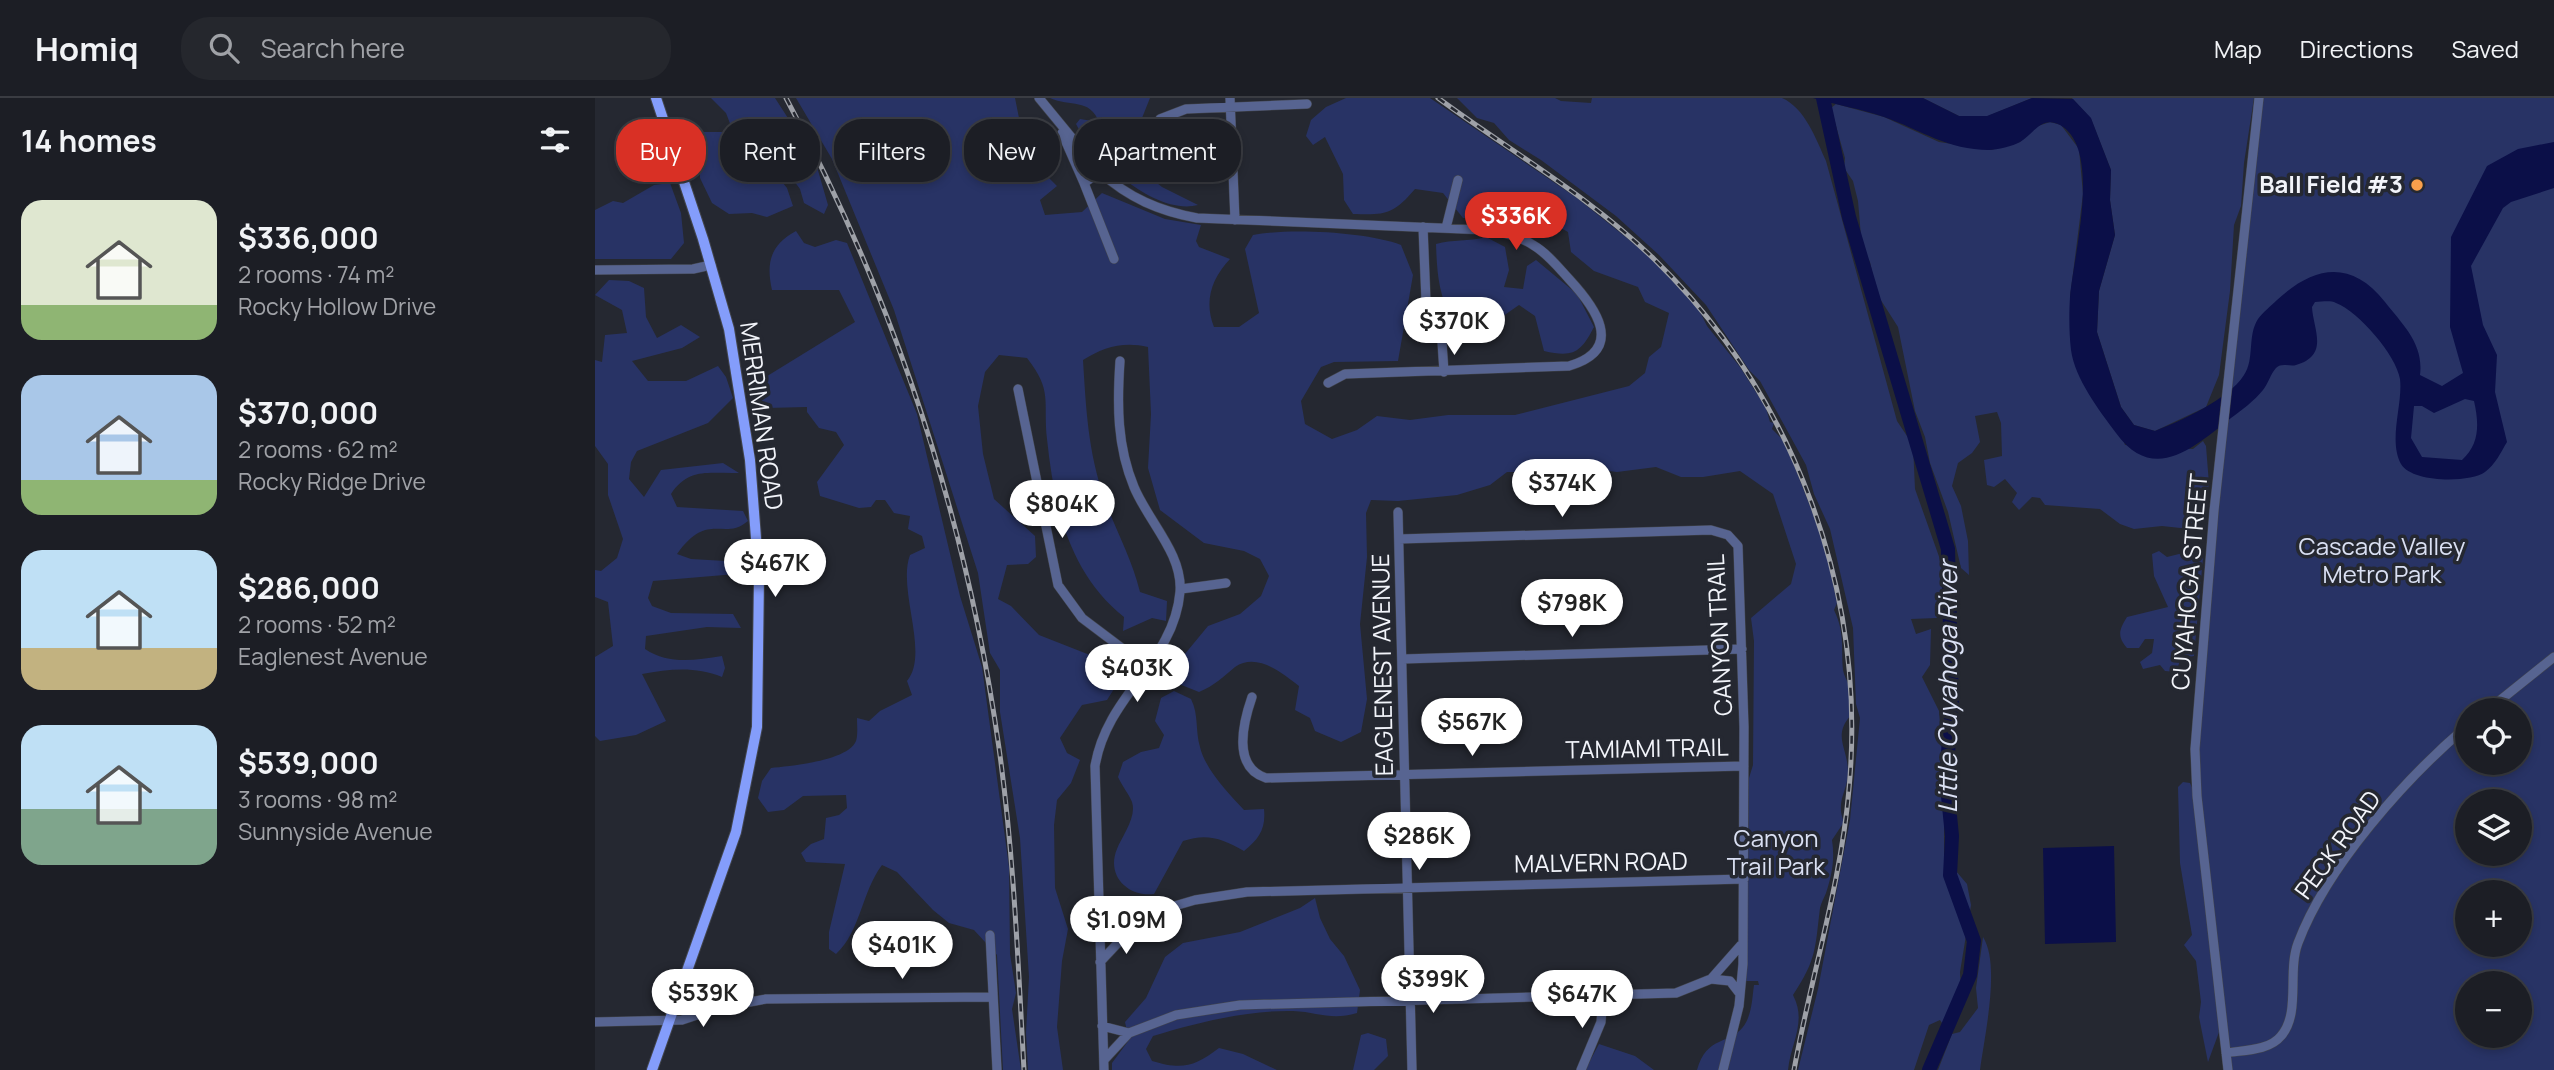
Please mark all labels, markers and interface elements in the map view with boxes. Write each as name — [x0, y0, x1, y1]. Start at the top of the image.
search box — [181, 17, 671, 80]
text: Homiq — [35, 26, 139, 71]
icon: search — [205, 29, 243, 67]
text: Search here — [261, 30, 405, 66]
text: Map — [2214, 32, 2262, 65]
text: Directions — [2300, 32, 2413, 65]
text: Saved — [2451, 32, 2519, 65]
chip: Buy — [616, 119, 706, 182]
chip: Rent — [720, 119, 820, 182]
chip: Filters — [834, 119, 950, 182]
chip: New — [964, 119, 1060, 182]
chip: Apartment — [1074, 119, 1241, 182]
text: 14 homes — [21, 120, 157, 161]
icon: filters — [536, 121, 574, 159]
place label: Ball Field #3 — [2259, 167, 2403, 200]
marker: Ball Field #3 — [2409, 177, 2425, 193]
pin: $336K — [1467, 192, 1565, 252]
text: $336K — [1481, 199, 1551, 231]
text: $336,000 — [238, 217, 379, 258]
icon: home — [77, 228, 161, 312]
text: 2 rooms · 74 m² — [238, 258, 394, 290]
text: Rocky Hollow Drive — [238, 290, 436, 322]
pin: $370K — [1405, 298, 1503, 357]
text: $370K — [1419, 304, 1489, 336]
street label: MERRIMAN ROAD — [733, 320, 792, 512]
text: $370,000 — [238, 392, 378, 433]
icon: home — [77, 403, 161, 487]
text: 2 rooms · 62 m² — [238, 433, 398, 465]
pin: $374K — [1513, 460, 1611, 519]
text: Rocky Ridge Drive — [238, 465, 426, 497]
text: $374K — [1528, 466, 1596, 498]
street label: CUYAHOGA STREET — [2163, 472, 2214, 691]
pin: $804K — [1013, 480, 1111, 540]
text: $804K — [1026, 487, 1098, 519]
park label: Cascade Valley Metro Park — [2298, 529, 2466, 590]
pin: $467K — [726, 540, 824, 599]
text: $467K — [740, 546, 810, 578]
street label: EAGLENEST AVENUE — [1363, 553, 1400, 777]
street label: CANYON TRAIL — [1698, 553, 1739, 717]
water label: Little Cuyahoga River — [1929, 557, 1965, 813]
text: $286,000 — [238, 567, 380, 608]
icon: home — [77, 578, 161, 662]
pin: $798K — [1523, 580, 1621, 639]
text: $798K — [1537, 586, 1607, 618]
text: 2 rooms · 52 m² — [238, 608, 396, 640]
text: Eaglenest Avenue — [238, 640, 428, 672]
pin: $403K — [1088, 644, 1186, 704]
text: $403K — [1101, 651, 1173, 683]
pin: $567K — [1423, 698, 1521, 758]
map controls — [2455, 698, 2532, 1048]
button: locate — [2455, 698, 2532, 775]
text: $567K — [1437, 705, 1507, 737]
street label: TAMIAMI TRAIL — [1565, 730, 1729, 765]
text: $539,000 — [238, 742, 379, 783]
icon: home — [77, 753, 161, 837]
text: 3 rooms · 98 m² — [238, 783, 398, 815]
street label: PECK ROAD — [2286, 783, 2387, 905]
button: layers — [2455, 789, 2532, 866]
pin: $286K — [1370, 812, 1468, 872]
text: Sunnyside Avenue — [238, 815, 433, 847]
text: $286K — [1383, 819, 1455, 851]
park label: Canyon Trail Park — [1727, 821, 1826, 882]
street label: MALVERN ROAD — [1514, 843, 1688, 880]
button: + — [2455, 880, 2532, 957]
pin: $1.09M — [1069, 896, 1183, 956]
text: $1.09M — [1086, 903, 1166, 935]
pin: $401K — [853, 922, 951, 981]
text: $401K — [868, 928, 936, 960]
pin: $399K — [1384, 956, 1482, 1015]
text: $399K — [1397, 962, 1469, 994]
pin: $539K — [654, 970, 752, 1029]
pin: $647K — [1533, 970, 1631, 1030]
button: − — [2455, 971, 2532, 1048]
text: $539K — [668, 976, 738, 1008]
text: $647K — [1547, 977, 1617, 1009]

